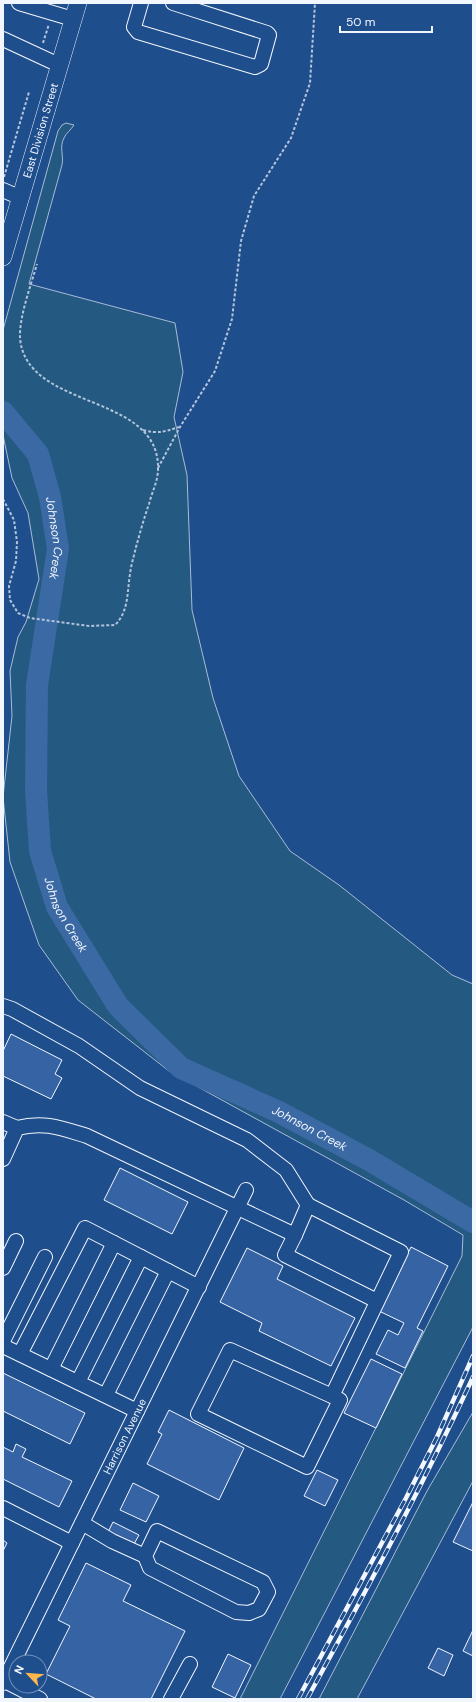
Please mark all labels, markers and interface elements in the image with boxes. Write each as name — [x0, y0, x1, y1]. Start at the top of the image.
scale bar — [340, 8, 432, 34]
text: 50 m — [346, 14, 375, 30]
street label: East Division Street — [20, 81, 61, 180]
water label: Johnson Creek — [42, 496, 66, 581]
water label: Johnson Creek — [40, 875, 92, 956]
water label: Johnson Creek — [270, 1102, 351, 1155]
street label: Harrison Avenue — [100, 1396, 149, 1477]
north arrow — [8, 1654, 48, 1694]
text: N — [11, 1663, 27, 1676]

